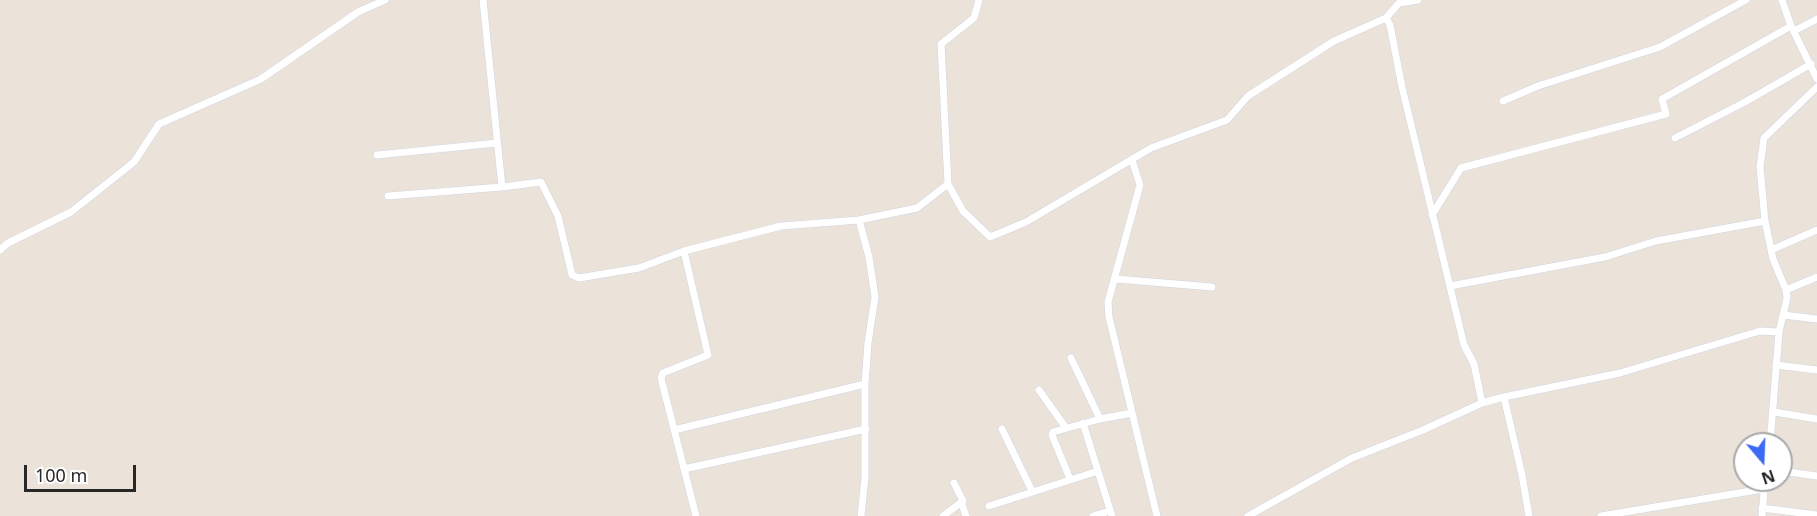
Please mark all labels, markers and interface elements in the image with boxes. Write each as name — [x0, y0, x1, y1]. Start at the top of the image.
north arrow — [1733, 432, 1793, 492]
scale bar — [27, 453, 140, 491]
text: 100 m — [35, 463, 87, 487]
text: N — [1758, 465, 1778, 490]

